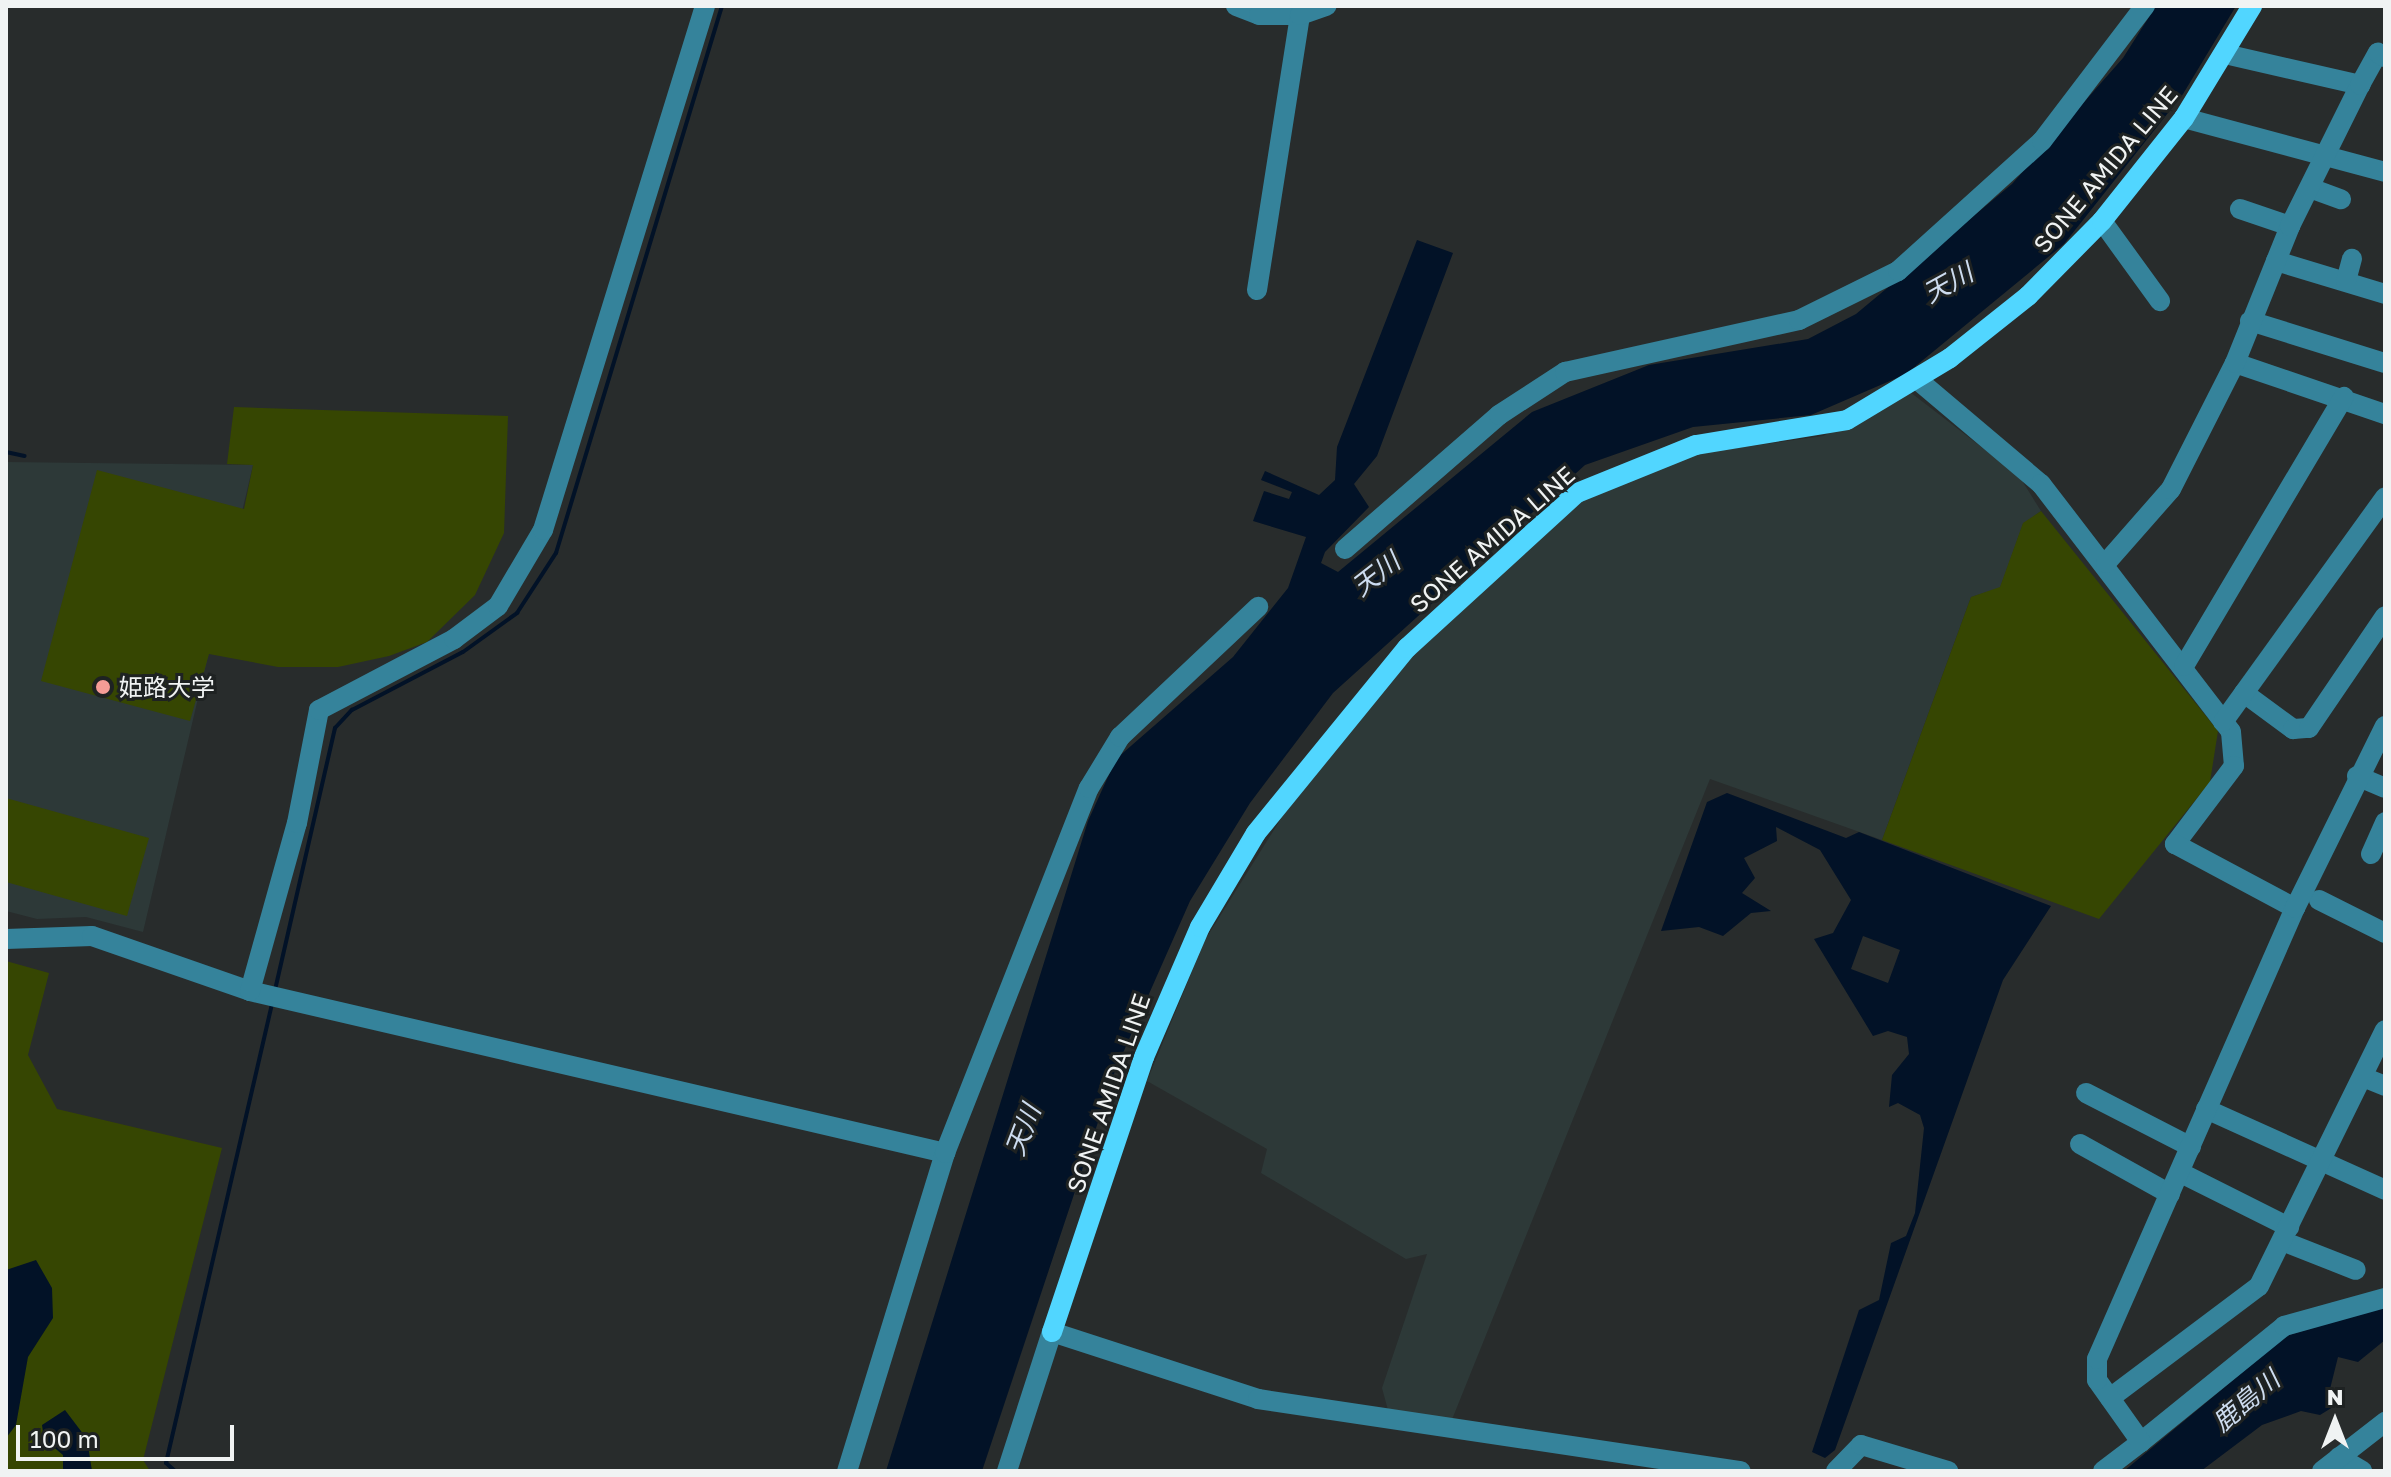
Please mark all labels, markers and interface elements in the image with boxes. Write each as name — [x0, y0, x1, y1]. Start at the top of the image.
street label: SONE AMIDA LINE — [2027, 80, 2183, 258]
water label: 天川 — [1918, 257, 1978, 309]
street label: SONE AMIDA LINE — [1404, 460, 1580, 618]
water label: 天川 — [1346, 546, 1406, 602]
place label: 姫路大学 — [119, 673, 215, 701]
marker: 姫路大学 — [94, 678, 112, 696]
street label: SONE AMIDA LINE — [1060, 990, 1156, 1196]
water label: 天川 — [999, 1100, 1047, 1160]
water label: 鹿島川 — [2206, 1364, 2286, 1438]
north arrow — [2295, 1381, 2375, 1461]
text: N — [2327, 1383, 2343, 1410]
scale bar — [20, 1409, 238, 1459]
text: 100 m — [30, 1424, 99, 1453]

